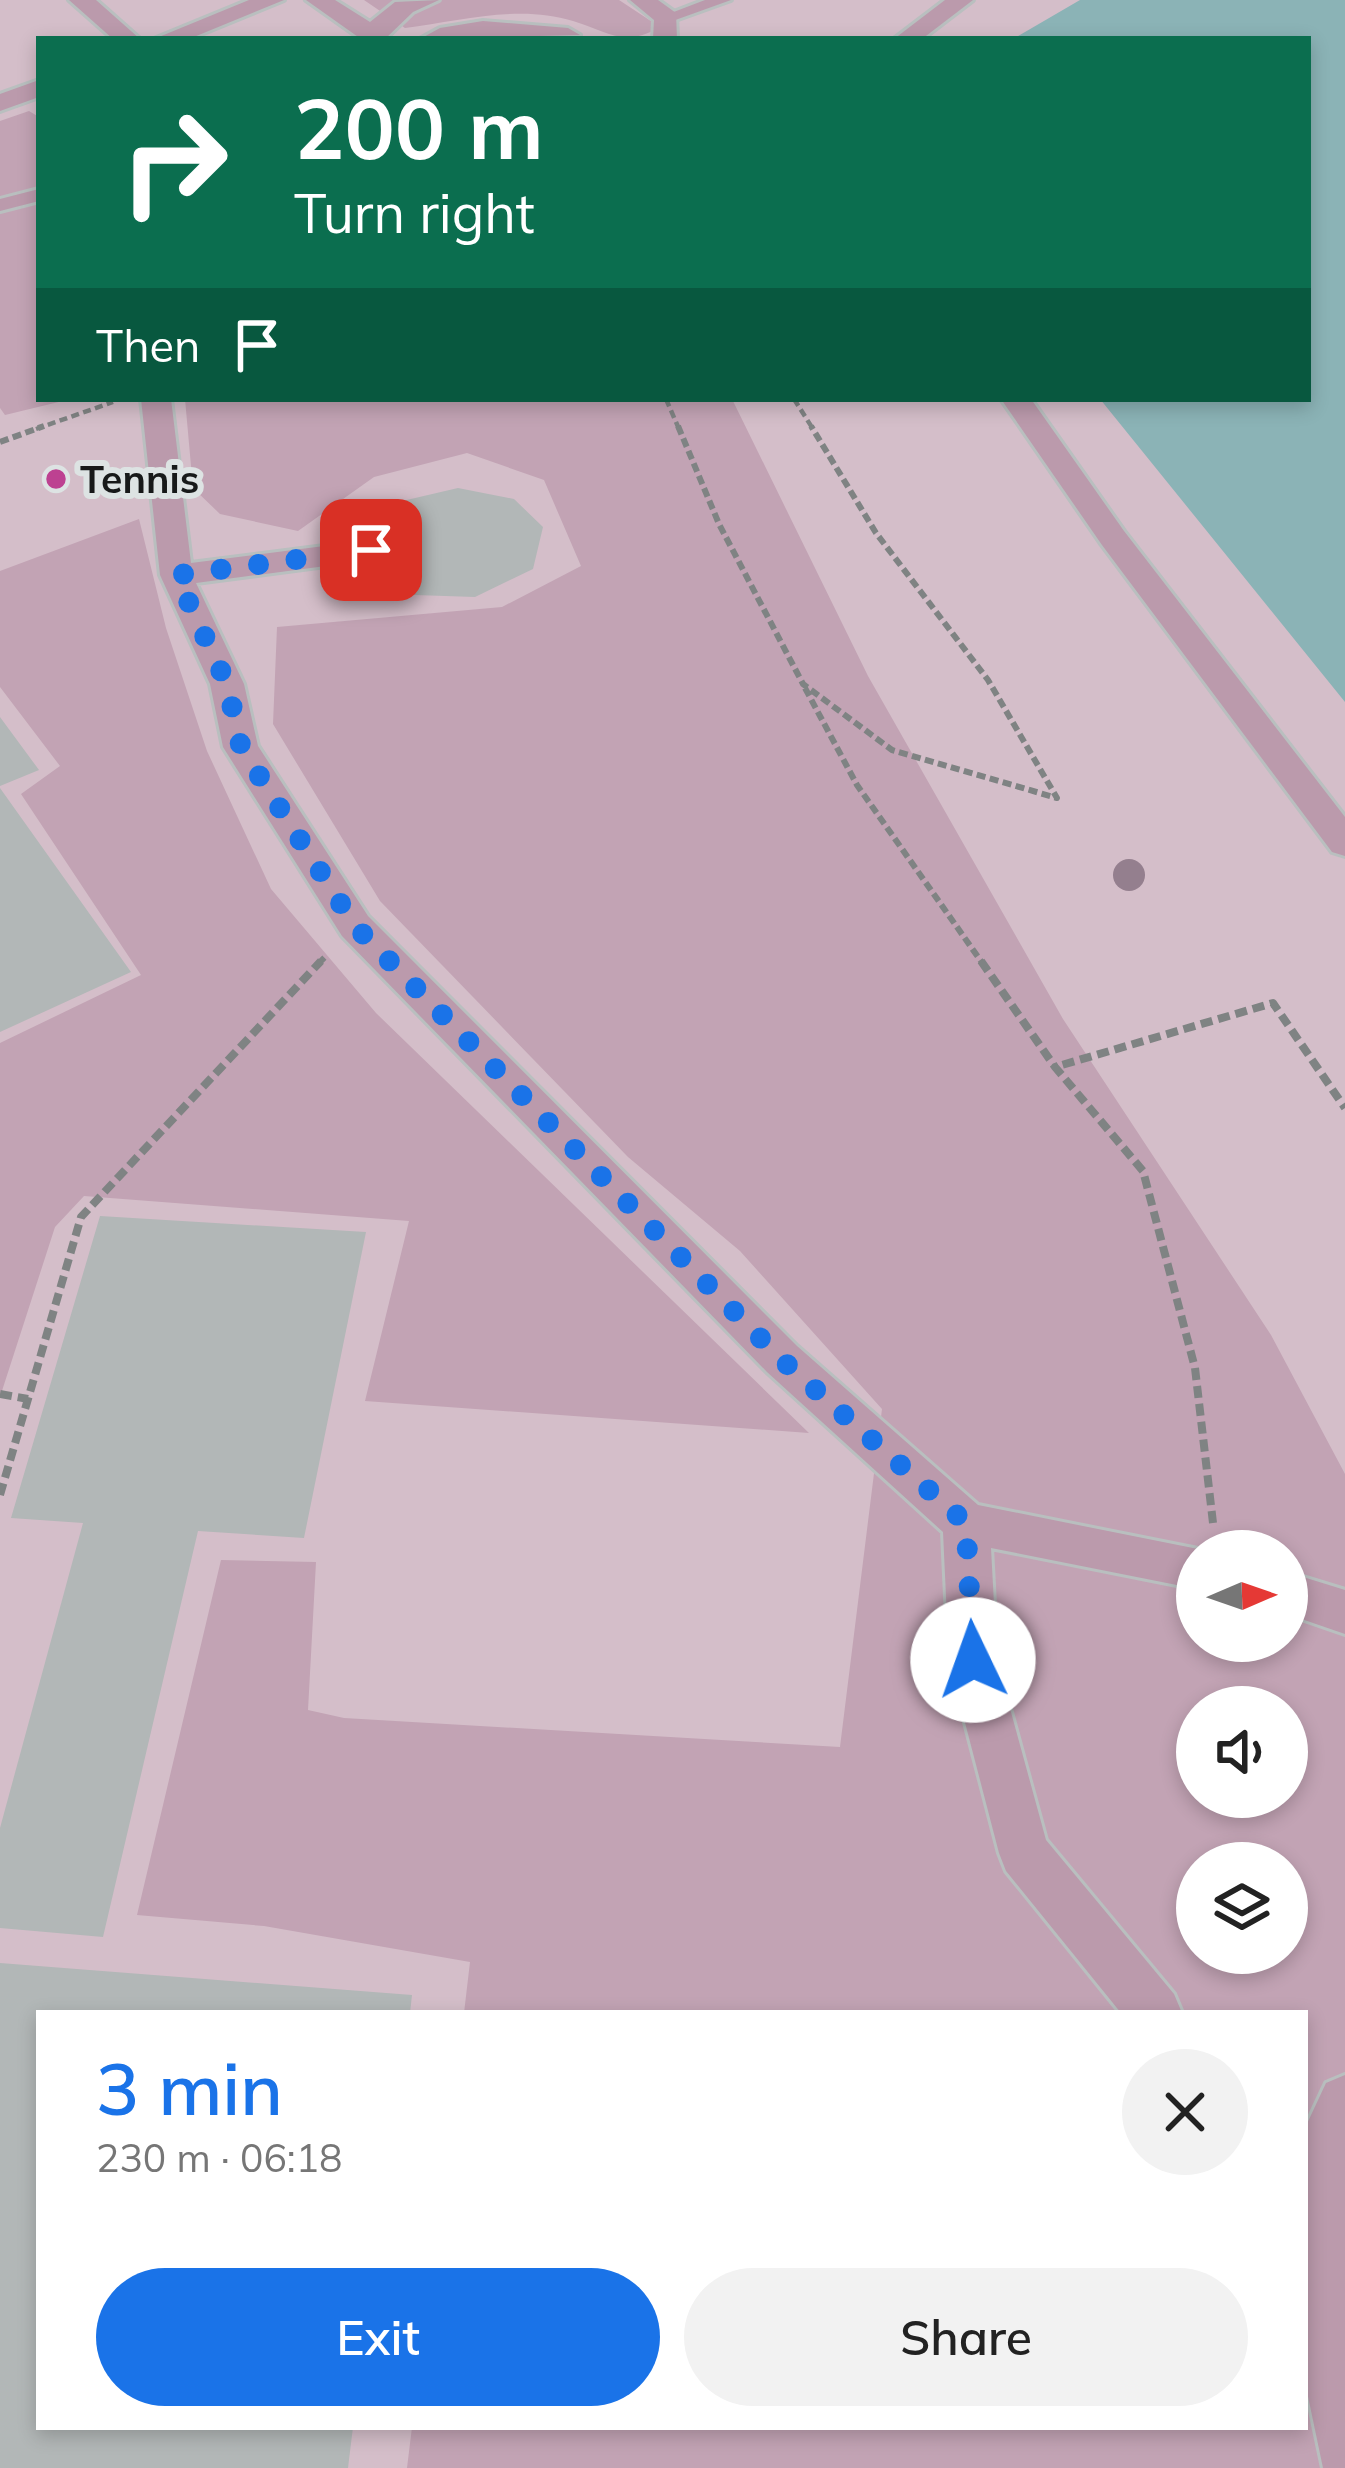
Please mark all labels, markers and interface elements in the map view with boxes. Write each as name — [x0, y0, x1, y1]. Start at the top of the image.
text: 200 m — [294, 75, 544, 180]
icon: right — [96, 84, 252, 240]
text: Turn right — [294, 179, 535, 247]
icon: arrive — [224, 312, 290, 378]
text: Then — [96, 317, 200, 373]
place label: Tennis — [80, 454, 199, 503]
marker: Tennis — [43, 466, 69, 492]
pin — [320, 499, 422, 601]
icon: arrive — [338, 517, 404, 583]
north arrow — [1176, 1530, 1308, 1662]
map controls — [1176, 1530, 1308, 1974]
position arrow — [910, 1597, 1036, 1723]
button: sound — [1176, 1686, 1308, 1818]
button: layers — [1176, 1842, 1308, 1974]
text: 3 min — [96, 2043, 283, 2133]
button: close — [1122, 2049, 1248, 2175]
text: 230 m · 06:18 — [96, 2133, 342, 2182]
button: Exit — [96, 2268, 660, 2406]
button: Share — [684, 2268, 1248, 2406]

